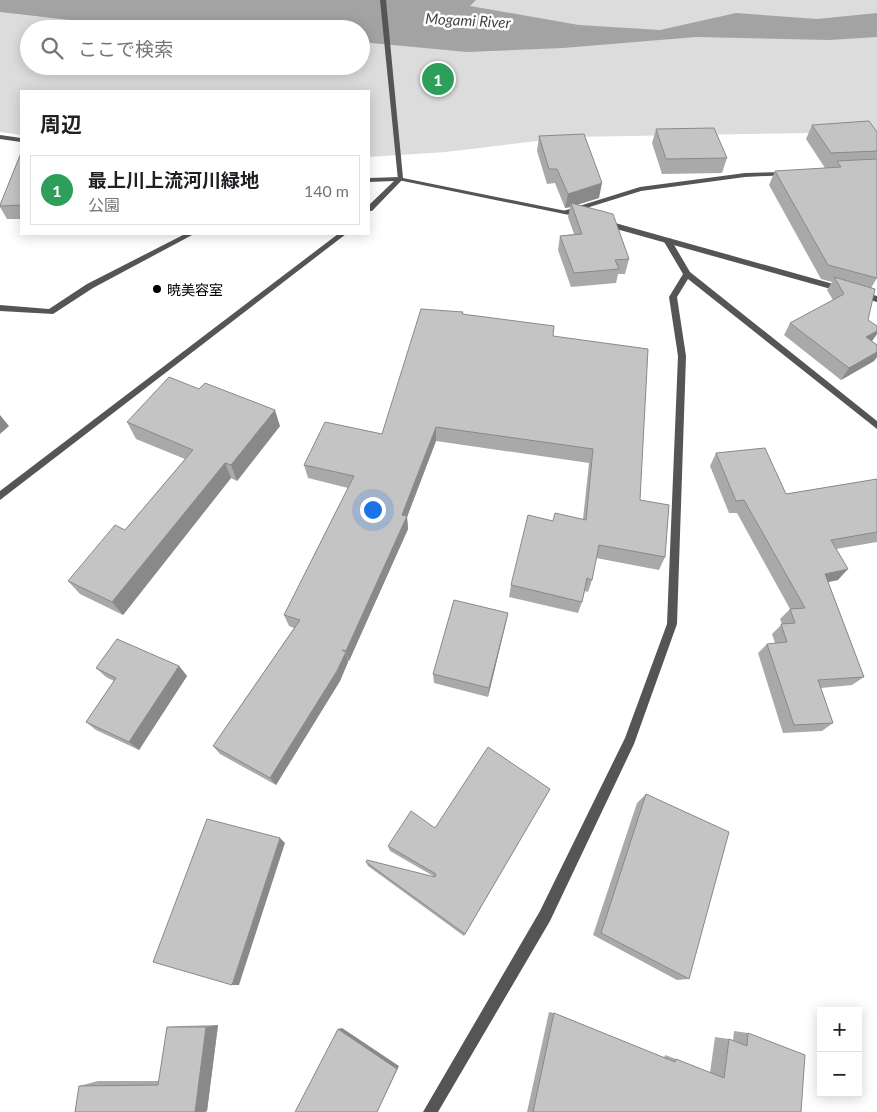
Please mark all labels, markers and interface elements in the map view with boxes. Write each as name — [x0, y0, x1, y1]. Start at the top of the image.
water label: Mogami River — [425, 9, 512, 31]
search box — [20, 20, 370, 75]
icon: search — [38, 34, 66, 62]
text: ここで検索 — [78, 37, 173, 60]
pin: 1 — [422, 60, 454, 98]
text: 周辺 — [40, 111, 82, 136]
text: 最上川上流河川緑地 — [88, 168, 259, 191]
text: 1 — [52, 181, 62, 200]
text: 140 m — [304, 181, 349, 200]
text: 公園 — [88, 195, 120, 214]
place label: 暁美容室 — [167, 281, 223, 298]
marker: 暁美容室 — [151, 283, 163, 295]
your location — [360, 497, 386, 523]
map controls — [817, 1007, 862, 1097]
button: + — [817, 1007, 862, 1052]
button: − — [817, 1052, 862, 1097]

